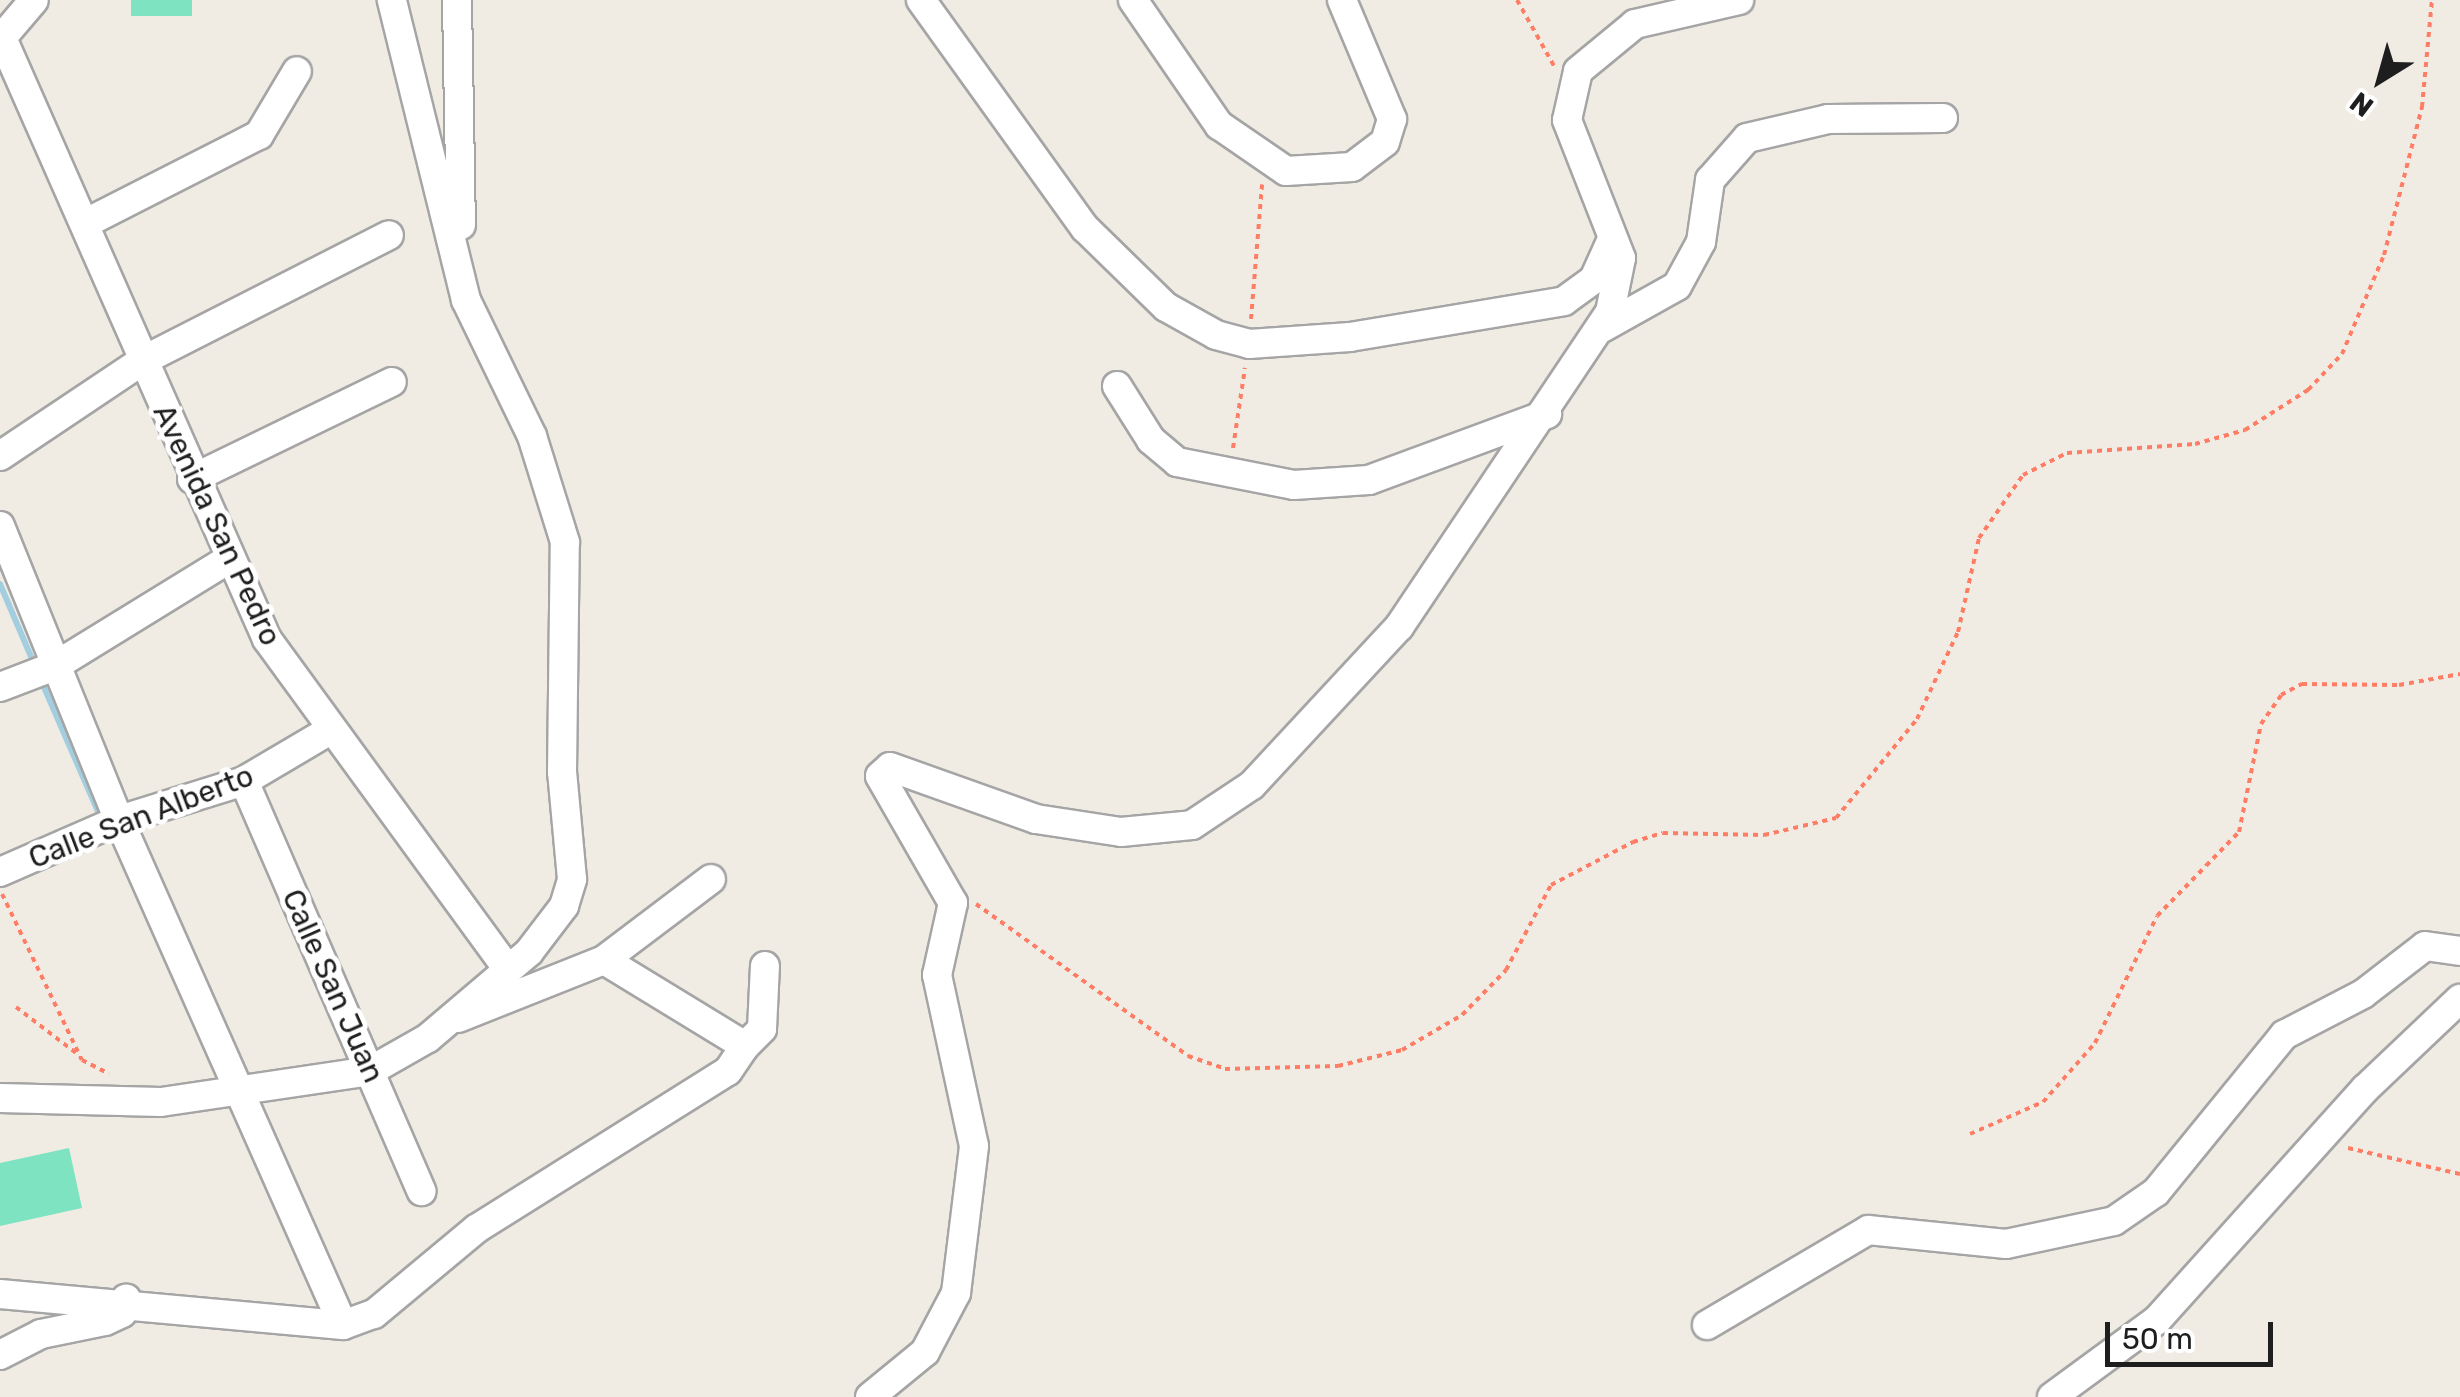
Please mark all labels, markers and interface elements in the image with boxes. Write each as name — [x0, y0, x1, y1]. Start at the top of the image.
north arrow — [2330, 30, 2430, 130]
text: N — [2344, 85, 2380, 124]
street label: Avenida San Pedro — [145, 399, 289, 651]
street label: Calle San Alberto — [23, 757, 259, 877]
street label: Calle San Juan — [274, 884, 392, 1088]
scale bar — [2110, 1302, 2278, 1364]
text: 50 m — [2122, 1321, 2193, 1357]

